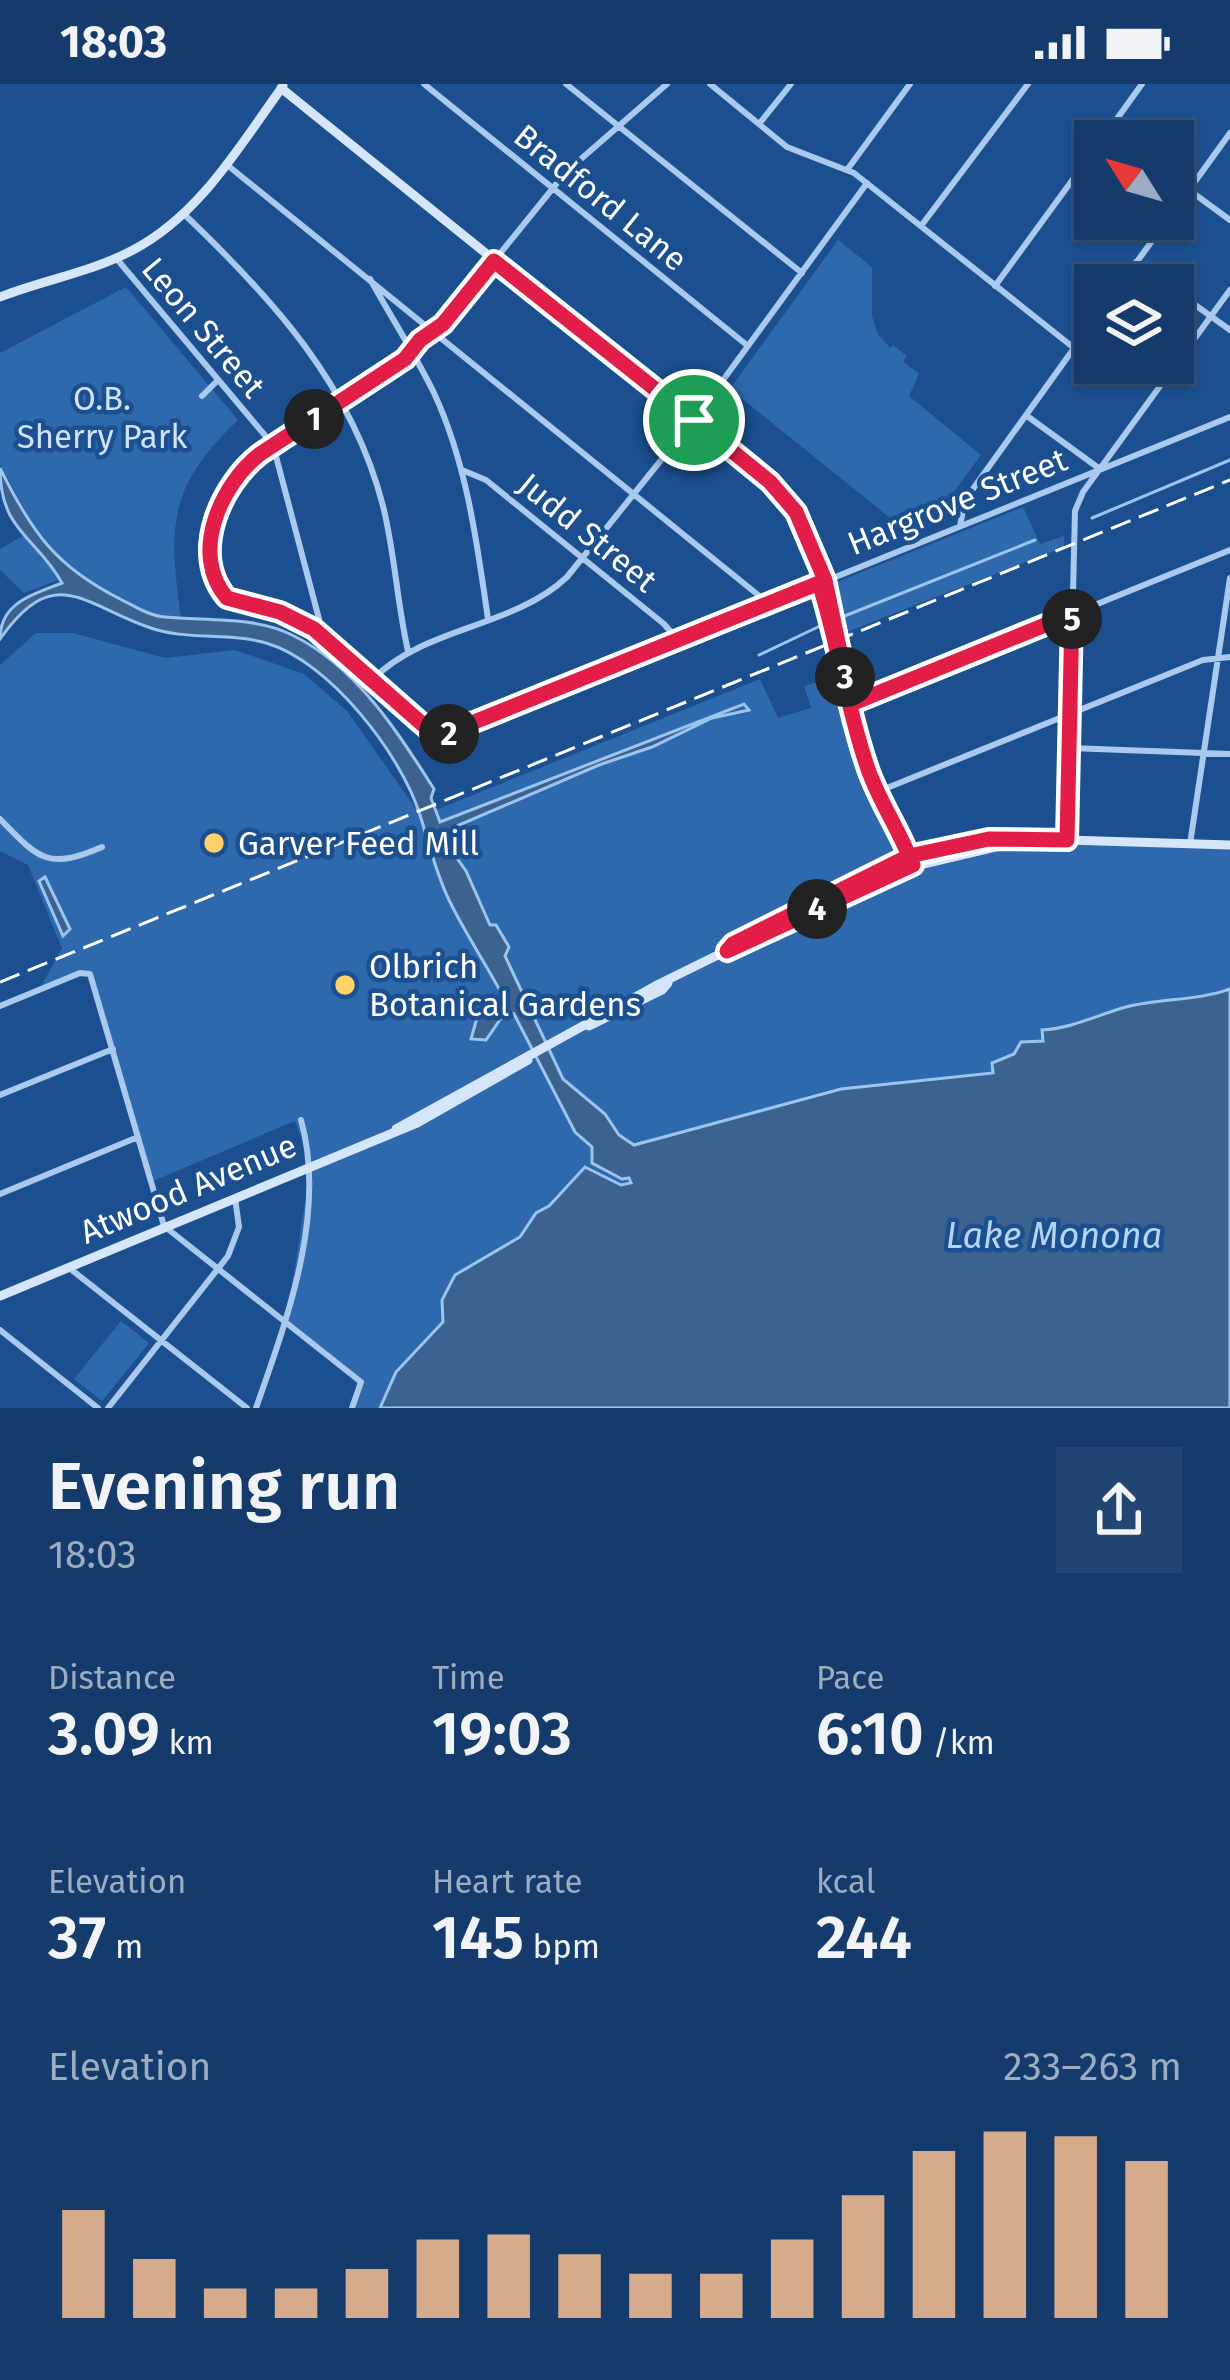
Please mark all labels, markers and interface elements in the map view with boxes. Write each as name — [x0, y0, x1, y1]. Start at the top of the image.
text: 18:03 — [60, 15, 167, 69]
street label: Bradford Lane — [506, 116, 695, 280]
north arrow — [1074, 120, 1194, 240]
map controls — [1074, 120, 1194, 384]
street label: Leon Street — [133, 249, 273, 406]
button: layers — [1074, 264, 1194, 384]
pin — [643, 369, 745, 471]
park label: O.B. Sherry Park — [17, 379, 187, 457]
icon: arrive — [661, 387, 727, 453]
pin: 1 — [284, 389, 344, 449]
text: 1 — [306, 399, 322, 439]
street label: Hargrove Street — [842, 440, 1073, 564]
street label: Judd Street — [510, 465, 665, 601]
pin: 5 — [1042, 589, 1102, 649]
text: 5 — [1063, 599, 1081, 639]
pin: 3 — [815, 647, 875, 707]
text: 3 — [836, 657, 854, 697]
pin: 2 — [419, 704, 479, 764]
text: 2 — [440, 714, 458, 754]
place label: Garver Feed Mill — [238, 824, 479, 864]
marker: Garver Feed Mill — [201, 830, 227, 856]
pin: 4 — [787, 879, 847, 939]
text: 4 — [808, 889, 826, 929]
place label: Olbrich Botanical Gardens — [369, 947, 641, 1025]
marker: Olbrich Botanical Gardens — [332, 972, 358, 998]
street label: Atwood Avenue — [74, 1125, 303, 1252]
water label: Lake Monona — [946, 1214, 1162, 1258]
text: Evening run — [48, 1447, 400, 1526]
button: share — [1056, 1447, 1182, 1573]
text: 18:03 — [48, 1532, 137, 1578]
text: Distance — [48, 1658, 176, 1698]
text: Time — [432, 1658, 505, 1698]
text: Pace — [816, 1658, 884, 1698]
text: 3.09 — [48, 1698, 160, 1770]
text: 19:03 — [432, 1698, 572, 1770]
text: 6:10 — [816, 1698, 924, 1770]
text: km — [160, 1723, 214, 1763]
text: /km — [924, 1723, 995, 1763]
text: Elevation — [48, 1862, 186, 1902]
text: Heart rate — [432, 1862, 582, 1902]
text: kcal — [816, 1862, 875, 1902]
text: 37 — [48, 1902, 106, 1974]
text: 145 — [432, 1902, 524, 1974]
text: 244 — [816, 1902, 912, 1974]
text: m — [106, 1927, 143, 1967]
text: bpm — [524, 1927, 600, 1967]
text: Elevation — [48, 2044, 211, 2090]
text: 233–263 m — [1003, 2044, 1182, 2090]

